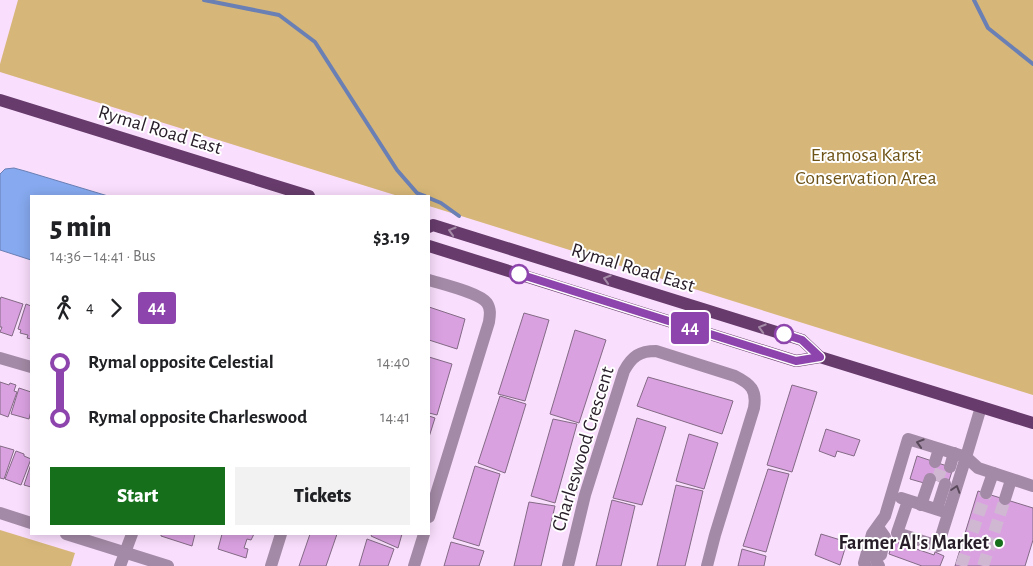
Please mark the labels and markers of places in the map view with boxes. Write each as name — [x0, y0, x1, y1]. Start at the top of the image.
unlabelled marker — [509, 264, 529, 284]
unlabelled marker — [774, 324, 794, 344]
place label: Farmer Al's Market — [839, 533, 989, 553]
marker: Farmer Al's Market — [993, 537, 1005, 549]

